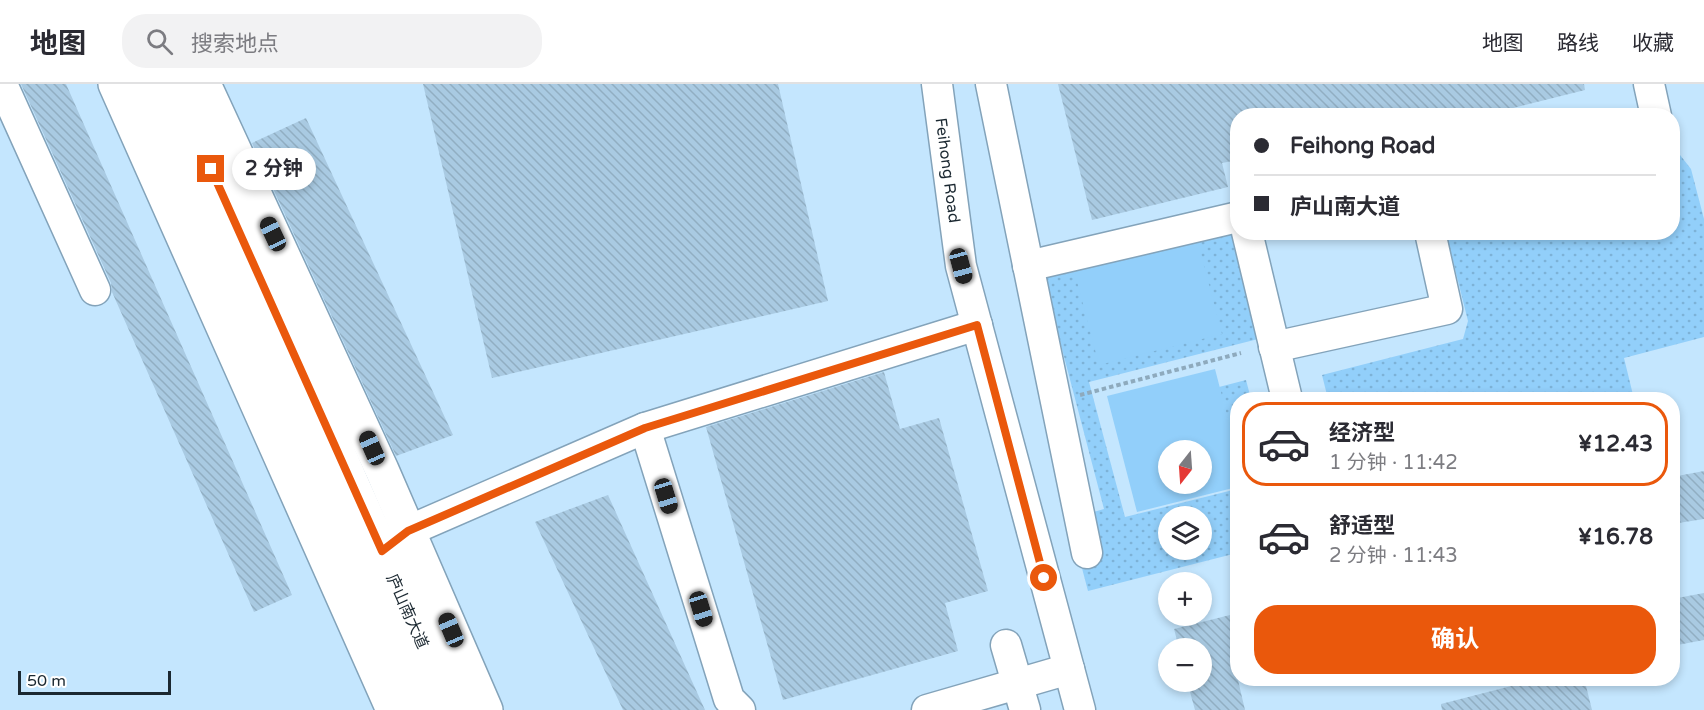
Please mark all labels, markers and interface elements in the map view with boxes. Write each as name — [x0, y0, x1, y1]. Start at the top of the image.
search box — [122, 14, 542, 68]
icon: search — [143, 25, 176, 58]
text: 地图 — [30, 27, 86, 61]
text: 搜索地点 — [191, 31, 279, 57]
text: 地图 — [1482, 31, 1524, 56]
text: 路线 — [1557, 31, 1599, 56]
text: 收藏 — [1632, 31, 1674, 56]
street label: Feihong Road — [931, 117, 964, 224]
text: Feihong Road — [1290, 133, 1436, 159]
callout: 2 分钟 — [232, 148, 316, 190]
route end — [197, 155, 224, 182]
text: 2 分钟 — [245, 157, 303, 181]
text: 庐山南大道 — [1290, 194, 1400, 220]
car — [257, 214, 289, 254]
car — [948, 246, 974, 286]
icon: car — [1257, 417, 1311, 471]
text: 经济型 — [1329, 420, 1395, 446]
car — [356, 428, 388, 468]
text: ¥12.43 — [1578, 431, 1653, 457]
north arrow — [1158, 440, 1212, 494]
map controls — [1158, 440, 1212, 692]
text: 1 分钟 · 11:42 — [1329, 451, 1458, 475]
car — [652, 476, 680, 516]
button: layers — [1158, 506, 1212, 560]
icon: car — [1257, 510, 1311, 564]
text: 舒适型 — [1329, 513, 1395, 539]
text: ¥16.78 — [1578, 524, 1653, 550]
text: 2 分钟 · 11:43 — [1329, 544, 1458, 568]
route start — [1030, 564, 1057, 591]
street label: 庐山南大道 — [382, 571, 432, 652]
button: + — [1158, 572, 1212, 626]
car — [687, 589, 715, 629]
button: 确认 — [1254, 605, 1656, 674]
car — [436, 610, 466, 650]
button: − — [1158, 638, 1212, 692]
scale bar — [18, 668, 171, 696]
text: 50 m — [27, 671, 66, 691]

